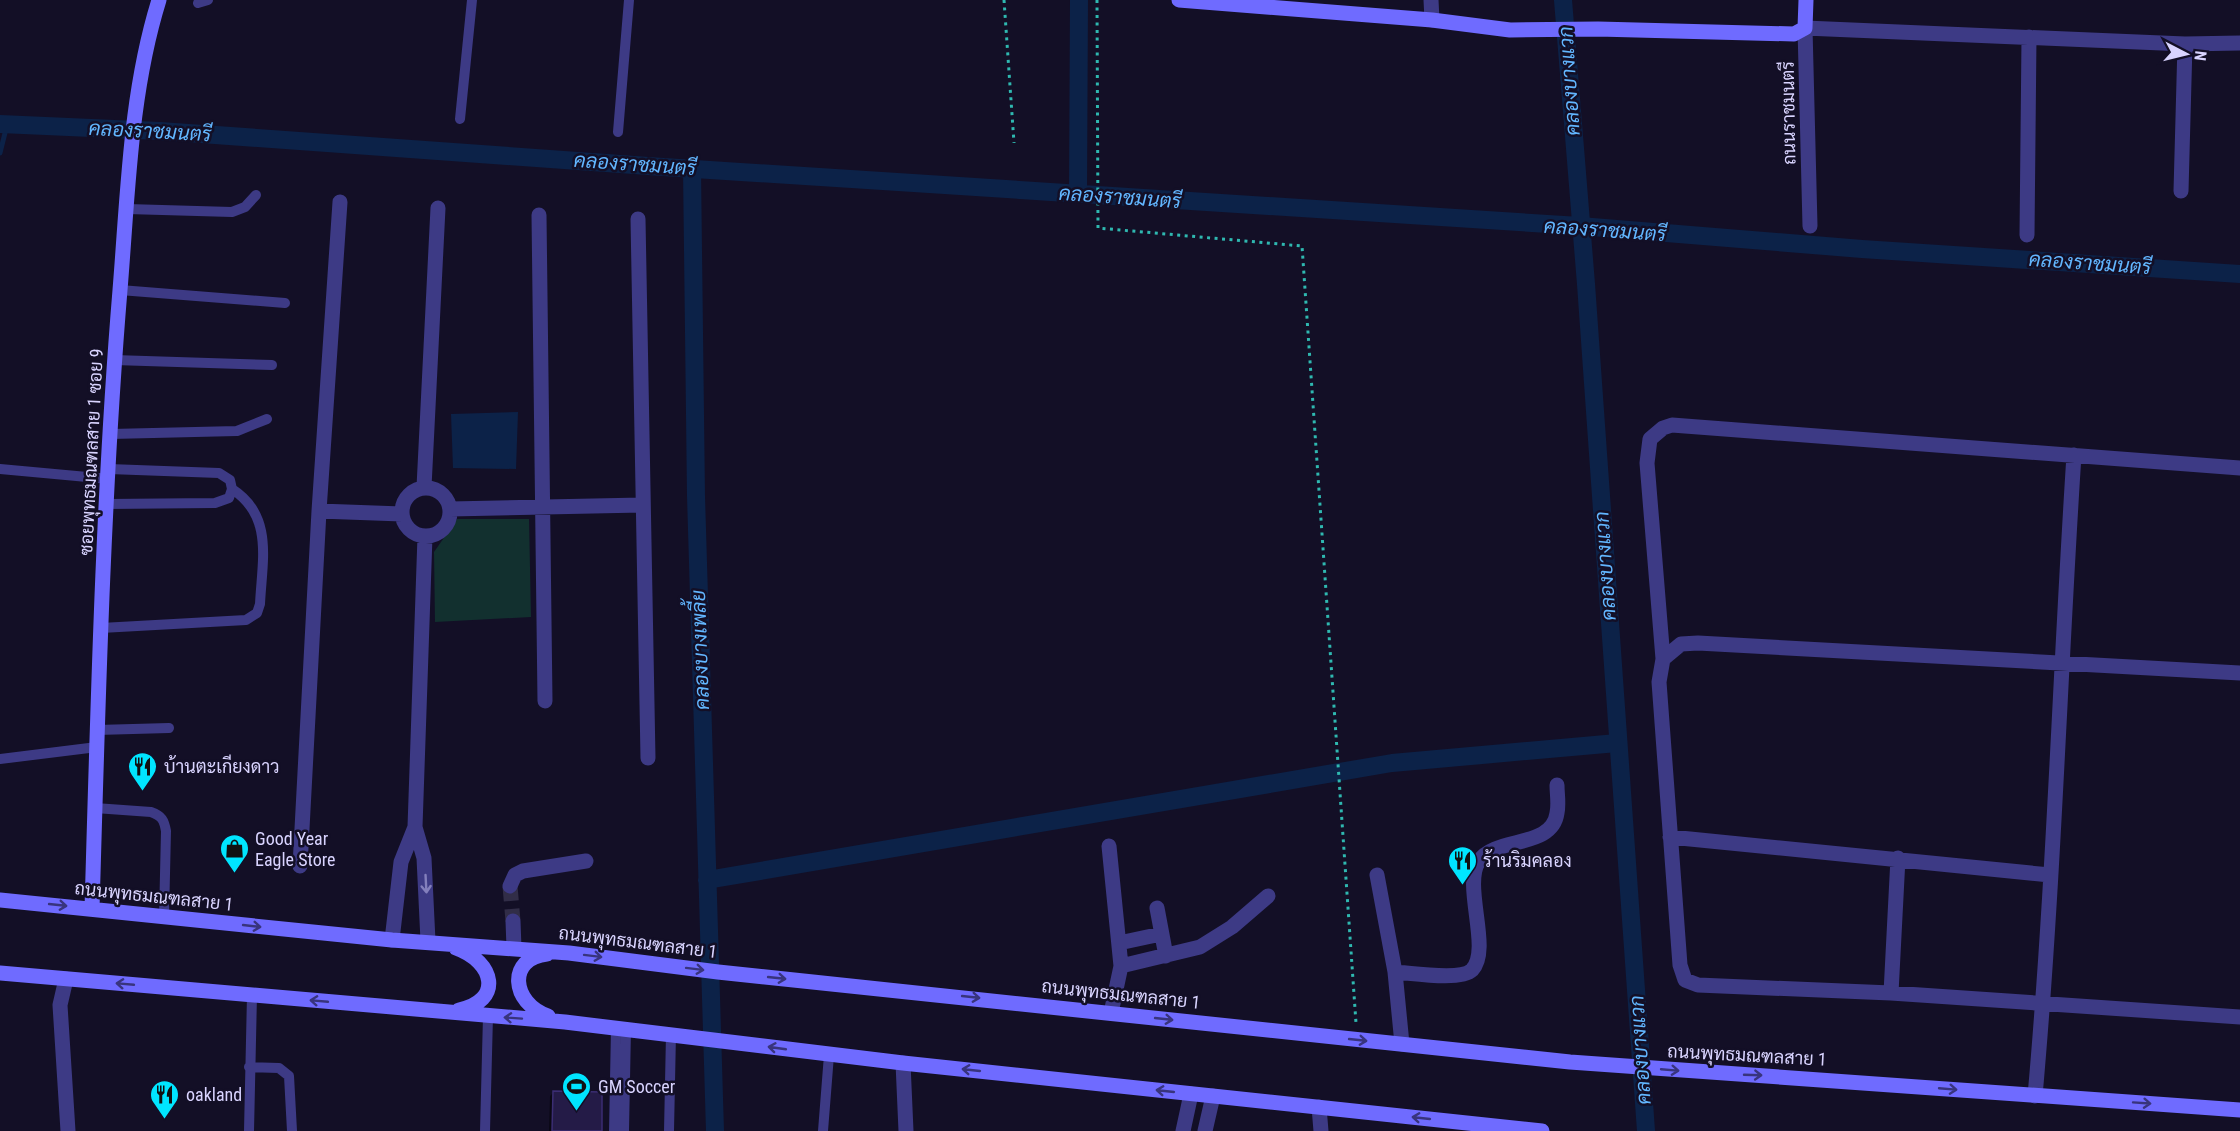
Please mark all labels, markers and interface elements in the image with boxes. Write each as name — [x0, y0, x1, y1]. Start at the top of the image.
north arrow — [2156, 24, 2216, 84]
water label: คลองบางแวก — [1553, 26, 1585, 136]
text: N — [2190, 50, 2210, 62]
street label: ถนนราชมนตรี — [1775, 61, 1799, 165]
water label: คลองราชมนตรี — [88, 115, 213, 146]
water label: คลองราชมนตรี — [573, 147, 698, 180]
water label: คลองราชมนตรี — [1058, 180, 1183, 213]
water label: คลองราชมนตรี — [1543, 213, 1668, 246]
water label: คลองราชมนตรี — [2028, 246, 2153, 279]
street label: ซอยพุทธมณฑลสาย 1 ซอย 9 — [75, 348, 109, 556]
water label: คลองบางแวก — [1589, 511, 1621, 621]
water label: คลองบางเพลี้ย — [680, 589, 714, 710]
restaurant icon: บ้านตะเกียงดาว — [127, 750, 159, 792]
place label: บ้านตะเกียงดาว — [164, 754, 279, 777]
place label: Good Year Eagle Store — [255, 828, 335, 870]
shop icon: Good Year Eagle Store — [218, 832, 250, 874]
restaurant icon: ร้านริมคลอง — [1446, 844, 1478, 886]
place label: ร้านริมคลอง — [1483, 849, 1572, 871]
one-way arrow — [420, 873, 431, 893]
street label: ถนนพุทธมณฑลสาย 1 — [73, 877, 234, 917]
one-way arrow — [48, 900, 68, 911]
one-way arrow — [242, 921, 262, 932]
street label: ถนนพุทธมณฑลสาย 1 — [557, 922, 718, 964]
one-way arrow — [582, 951, 602, 962]
one-way arrow — [685, 964, 705, 975]
one-way arrow — [766, 973, 786, 984]
street label: ถนนพุทธมณฑลสาย 1 — [1040, 975, 1201, 1015]
one-way arrow — [115, 978, 135, 989]
one-way arrow — [960, 992, 980, 1003]
one-way arrow — [309, 995, 329, 1006]
water label: คลองบางแวก — [1624, 995, 1656, 1105]
one-way arrow — [504, 1012, 524, 1023]
one-way arrow — [1154, 1014, 1174, 1025]
one-way arrow — [1348, 1035, 1368, 1046]
street label: ถนนพุทธมณฑลสาย 1 — [1667, 1040, 1827, 1072]
one-way arrow — [768, 1042, 788, 1053]
one-way arrow — [961, 1064, 981, 1075]
one-way arrow — [1659, 1065, 1679, 1076]
one-way arrow — [1743, 1069, 1763, 1080]
sports icon: GM Soccer — [561, 1070, 593, 1112]
place label: GM Soccer — [598, 1076, 676, 1097]
restaurant icon: oakland — [149, 1078, 181, 1120]
place label: oakland — [186, 1084, 242, 1105]
one-way arrow — [1937, 1084, 1957, 1095]
one-way arrow — [1155, 1085, 1175, 1096]
one-way arrow — [2132, 1098, 2152, 1109]
one-way arrow — [1412, 1112, 1432, 1123]

